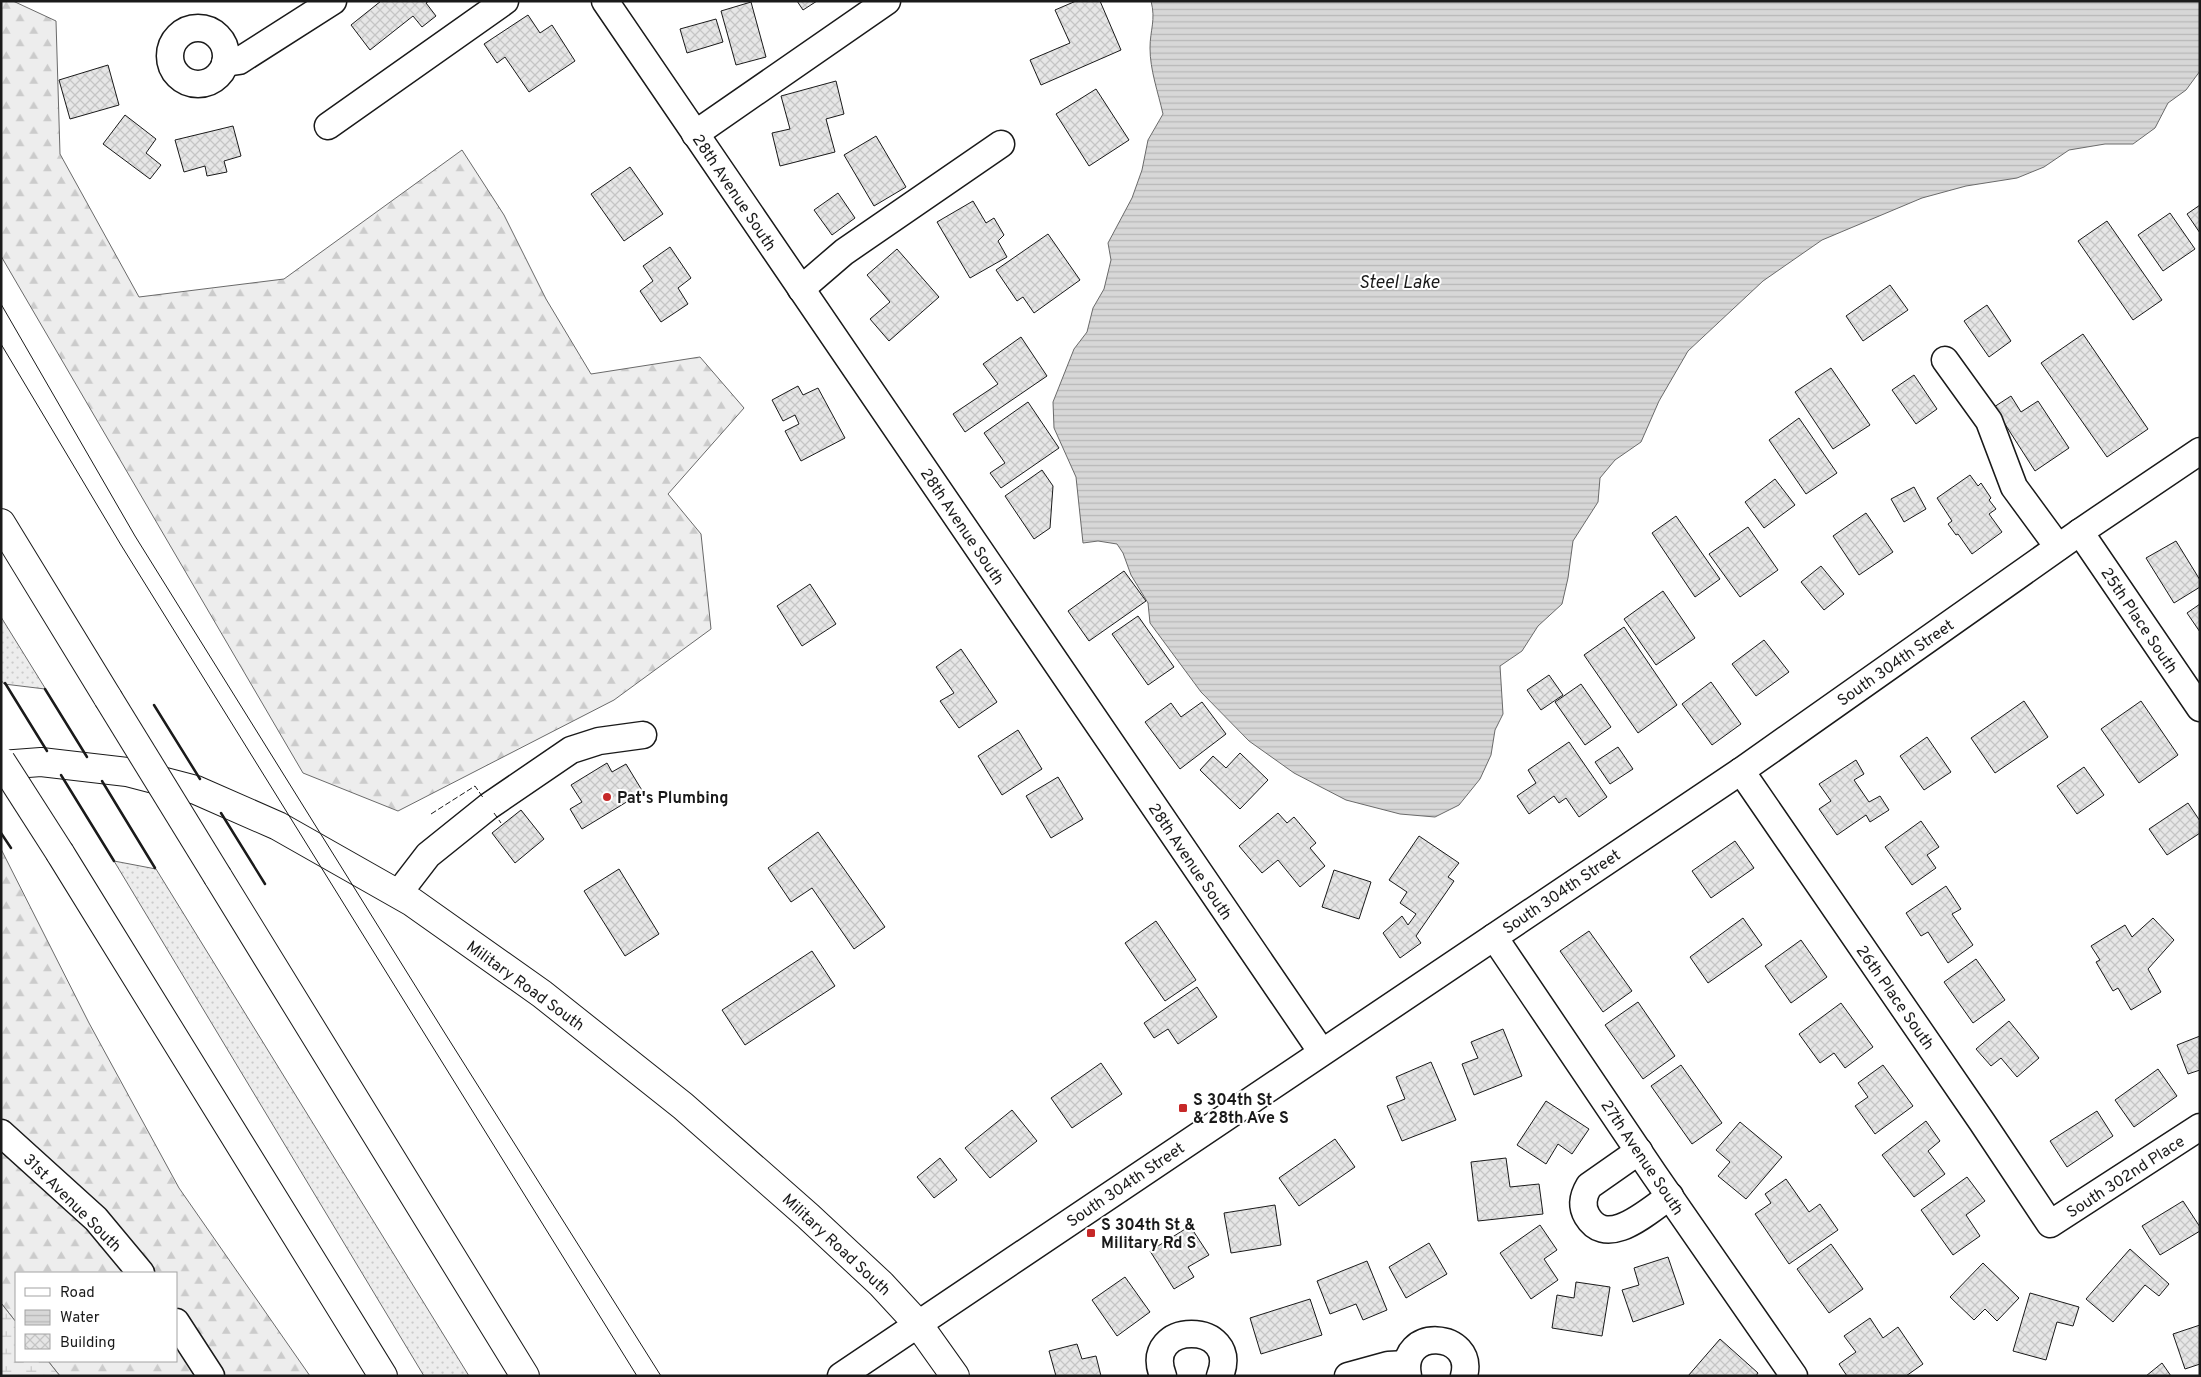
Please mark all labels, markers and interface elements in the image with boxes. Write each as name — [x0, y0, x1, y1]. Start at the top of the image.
street label: 28th Avenue South — [687, 131, 780, 255]
water label: Steel Lake — [1359, 272, 1440, 295]
street label: 28th Avenue South — [915, 465, 1008, 589]
street label: 25th Place South — [2095, 564, 2181, 678]
street label: South 304th Street — [1834, 616, 1958, 711]
place label: Pat's Plumbing — [617, 789, 729, 809]
marker: Pat's Plumbing — [601, 791, 613, 803]
street label: 28th Avenue South — [1143, 800, 1236, 924]
street label: South 304th Street — [1499, 846, 1625, 940]
street label: Military Road South — [462, 937, 588, 1036]
street label: 26th Place South — [1851, 942, 1938, 1054]
place label: S 304th St & 28th Ave S — [1193, 1091, 1289, 1129]
street label: 27th Avenue South — [1595, 1097, 1687, 1219]
marker: S 304th St & 28th Ave S — [1177, 1102, 1189, 1114]
street label: South 302nd Place — [2063, 1132, 2189, 1223]
street label: South 304th Street — [1063, 1139, 1189, 1233]
street label: 31st Avenue South — [18, 1150, 125, 1257]
street label: Military Road South — [777, 1190, 894, 1301]
place label: S 304th St & Military Rd S — [1101, 1216, 1196, 1254]
marker: S 304th St & Military Rd S — [1085, 1227, 1097, 1239]
legend — [15, 1272, 178, 1362]
text: Road — [60, 1284, 95, 1303]
text: Water — [60, 1309, 100, 1328]
text: Building — [60, 1334, 115, 1353]

